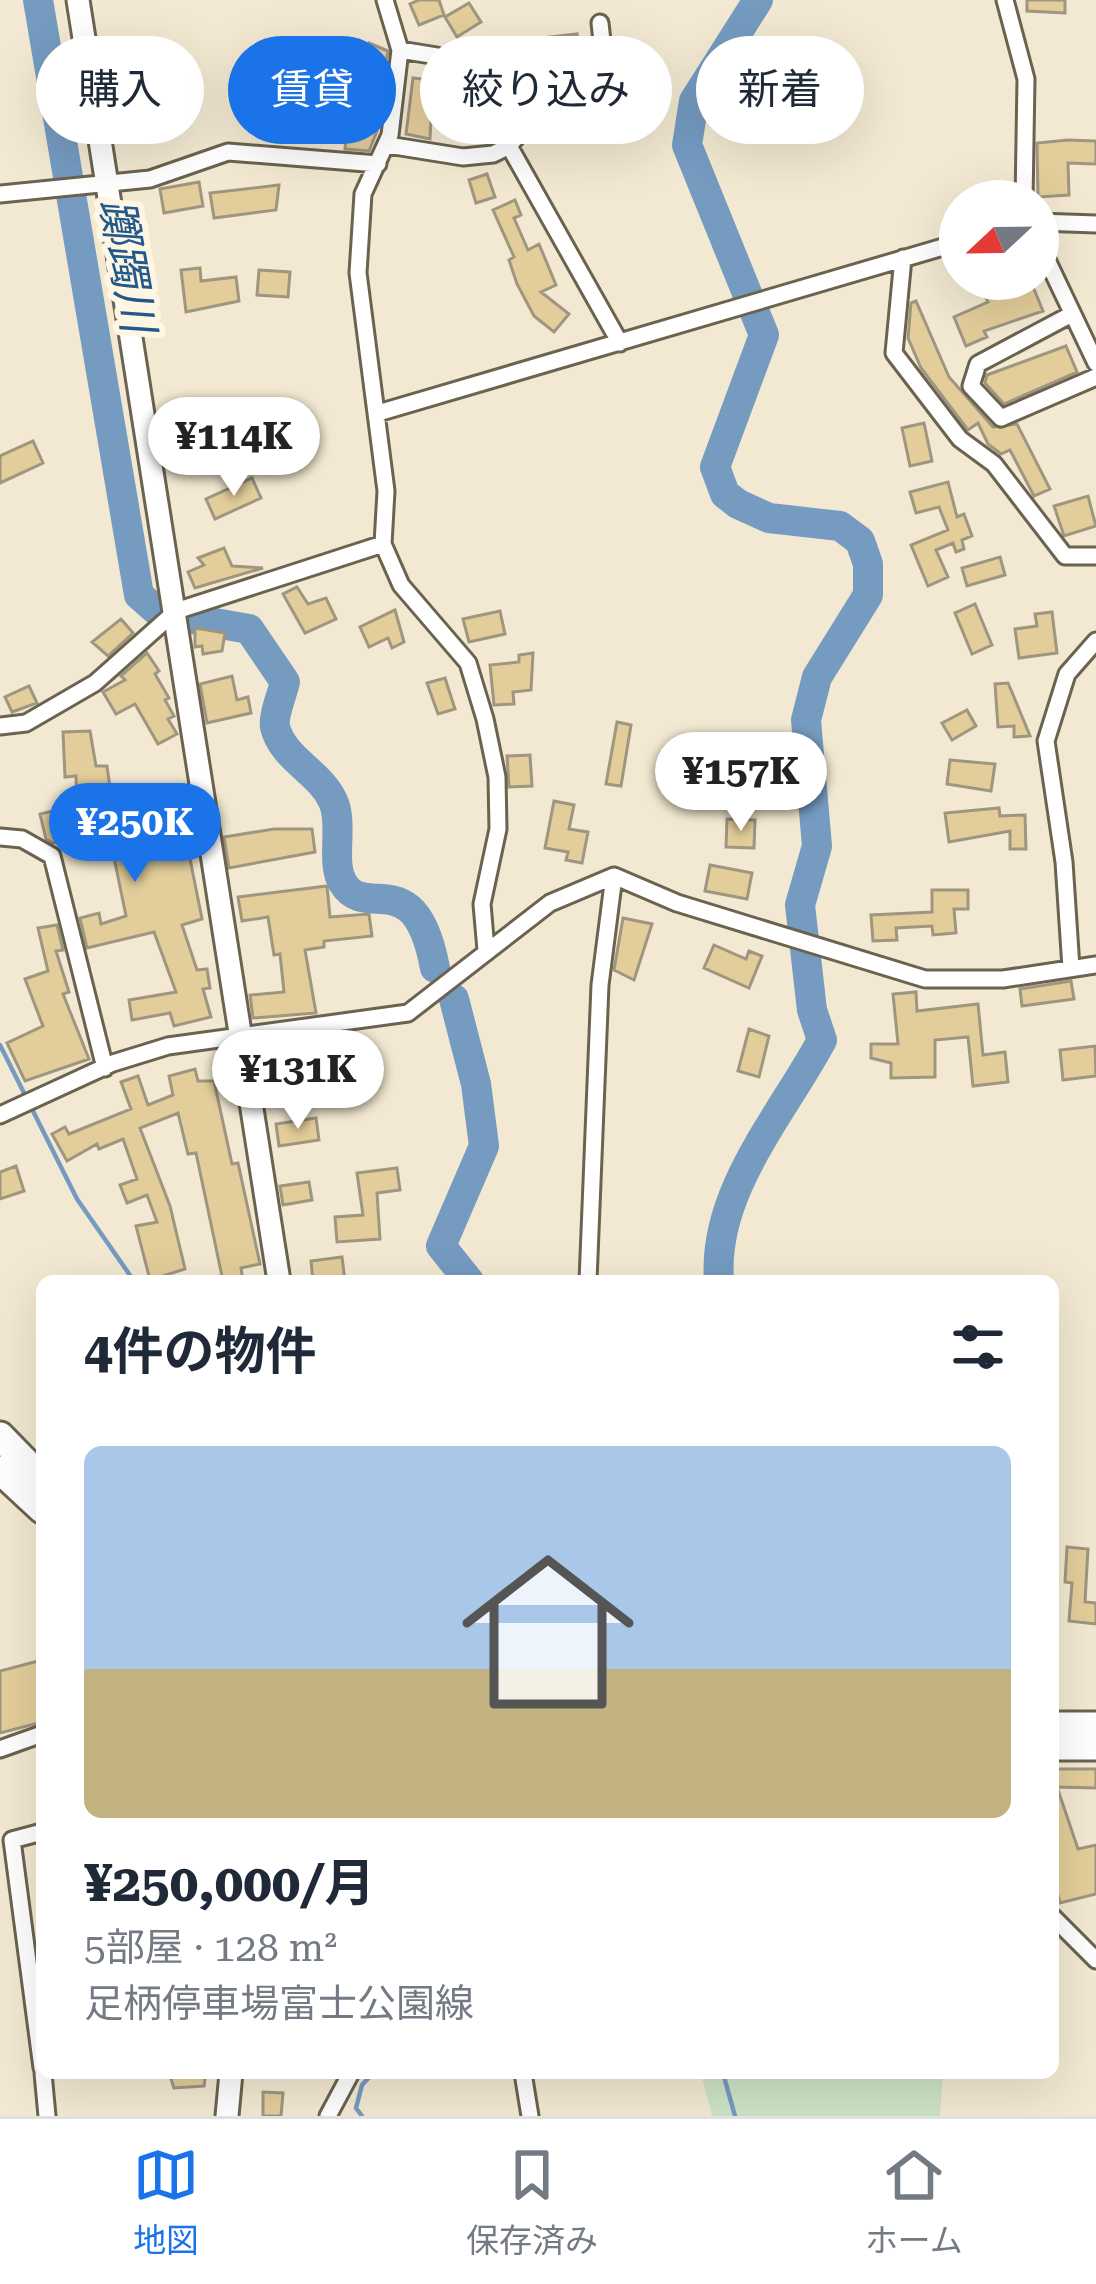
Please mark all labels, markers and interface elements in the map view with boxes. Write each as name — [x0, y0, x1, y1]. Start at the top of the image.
chip: 購入 — [36, 36, 204, 144]
chip: 賃貸 — [228, 36, 396, 144]
chip: 絞り込み — [420, 36, 672, 144]
chip: 新着 — [696, 36, 864, 144]
north arrow — [939, 180, 1059, 300]
map controls — [939, 180, 1059, 300]
water label: 躑躅川 — [90, 194, 166, 340]
pin: ¥114K — [150, 397, 318, 499]
text: ¥114K — [175, 413, 293, 459]
pin: ¥157K — [657, 732, 825, 834]
text: ¥157K — [682, 748, 800, 794]
pin: ¥250K — [51, 783, 219, 885]
text: ¥250K — [76, 799, 194, 845]
pin: ¥131K — [214, 1030, 382, 1132]
text: ¥131K — [239, 1046, 357, 1092]
icon: filters — [945, 1314, 1011, 1380]
text: 4件の物件 — [84, 1322, 317, 1381]
icon: home — [440, 1524, 656, 1740]
text: ¥250,000/月 — [84, 1854, 375, 1913]
text: 5部屋 · 128 m² — [84, 1925, 337, 1971]
text: 足柄停車場富士公園線 — [84, 1981, 474, 2027]
tab: 地図 — [133, 2142, 199, 2262]
tab: 保存済み — [466, 2142, 598, 2262]
tab: ホーム — [865, 2142, 963, 2262]

